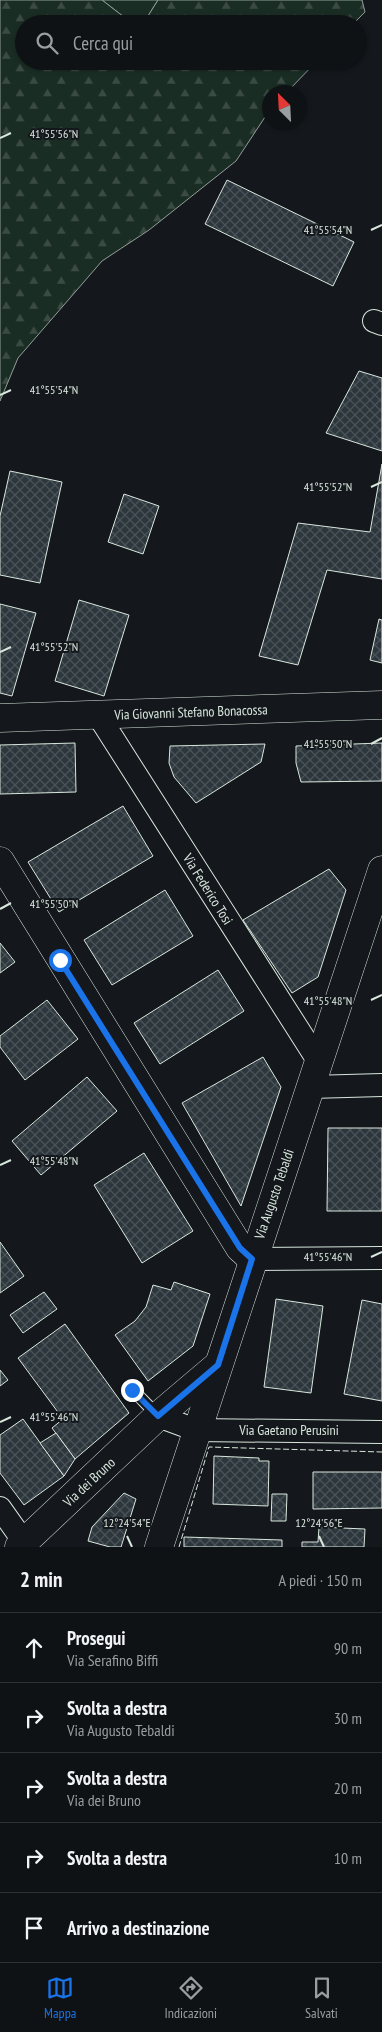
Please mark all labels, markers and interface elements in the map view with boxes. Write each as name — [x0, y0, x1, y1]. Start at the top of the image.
search box — [15, 15, 367, 70]
icon: search — [33, 29, 61, 57]
text: Cerca qui — [73, 31, 133, 55]
north arrow — [262, 85, 307, 130]
text: 41°55'56"N — [30, 126, 78, 141]
text: 41°55'54"N — [304, 222, 352, 237]
text: 41°55'54"N — [30, 382, 78, 397]
text: 41°55'52"N — [304, 479, 352, 494]
text: 41°55'52"N — [30, 639, 78, 654]
street label: Via Giovanni Stefano Bonacossa — [113, 700, 268, 724]
text: 41°55'50"N — [304, 736, 352, 751]
street label: Via Federico Tosi — [179, 849, 237, 928]
text: 41°55'50"N — [30, 896, 78, 911]
route start — [49, 949, 72, 972]
text: 41°55'48"N — [304, 993, 352, 1008]
street label: Via Augusto Tebaldi — [250, 1146, 298, 1242]
text: 41°55'48"N — [30, 1153, 78, 1168]
text: 41°55'46"N — [304, 1249, 352, 1264]
route end — [121, 1379, 144, 1402]
text: 41°55'46"N — [30, 1409, 78, 1424]
street label: Via Gaetano Perusini — [238, 1421, 339, 1439]
street label: Via dei Bruno — [58, 1453, 119, 1511]
text: 12°24'54"E — [103, 1515, 151, 1530]
text: 12°24'56"E — [295, 1515, 343, 1530]
text: 2 min — [20, 1566, 62, 1593]
text: A piedi · 150 m — [279, 1570, 362, 1590]
text: Prosegui — [67, 1626, 126, 1650]
icon: ahead — [20, 1634, 48, 1662]
text: 90 m — [334, 1638, 362, 1658]
text: Via Serafino Biffi — [67, 1650, 158, 1670]
text: Svolta a destra — [67, 1696, 167, 1720]
icon: right — [20, 1704, 48, 1732]
text: 30 m — [334, 1708, 362, 1728]
text: Via Augusto Tebaldi — [67, 1720, 175, 1740]
text: Svolta a destra — [67, 1766, 167, 1790]
icon: right — [20, 1774, 48, 1802]
text: 20 m — [334, 1778, 362, 1798]
text: Via dei Bruno — [67, 1790, 141, 1810]
icon: right — [20, 1844, 48, 1872]
text: Svolta a destra — [67, 1846, 167, 1870]
text: 10 m — [334, 1848, 362, 1868]
icon: arrive — [20, 1914, 48, 1942]
text: Arrivo a destinazione — [67, 1916, 210, 1940]
tab: Mappa — [44, 1974, 76, 2022]
tab: Indicazioni — [165, 1974, 217, 2022]
tab: Salvati — [305, 1974, 338, 2022]

